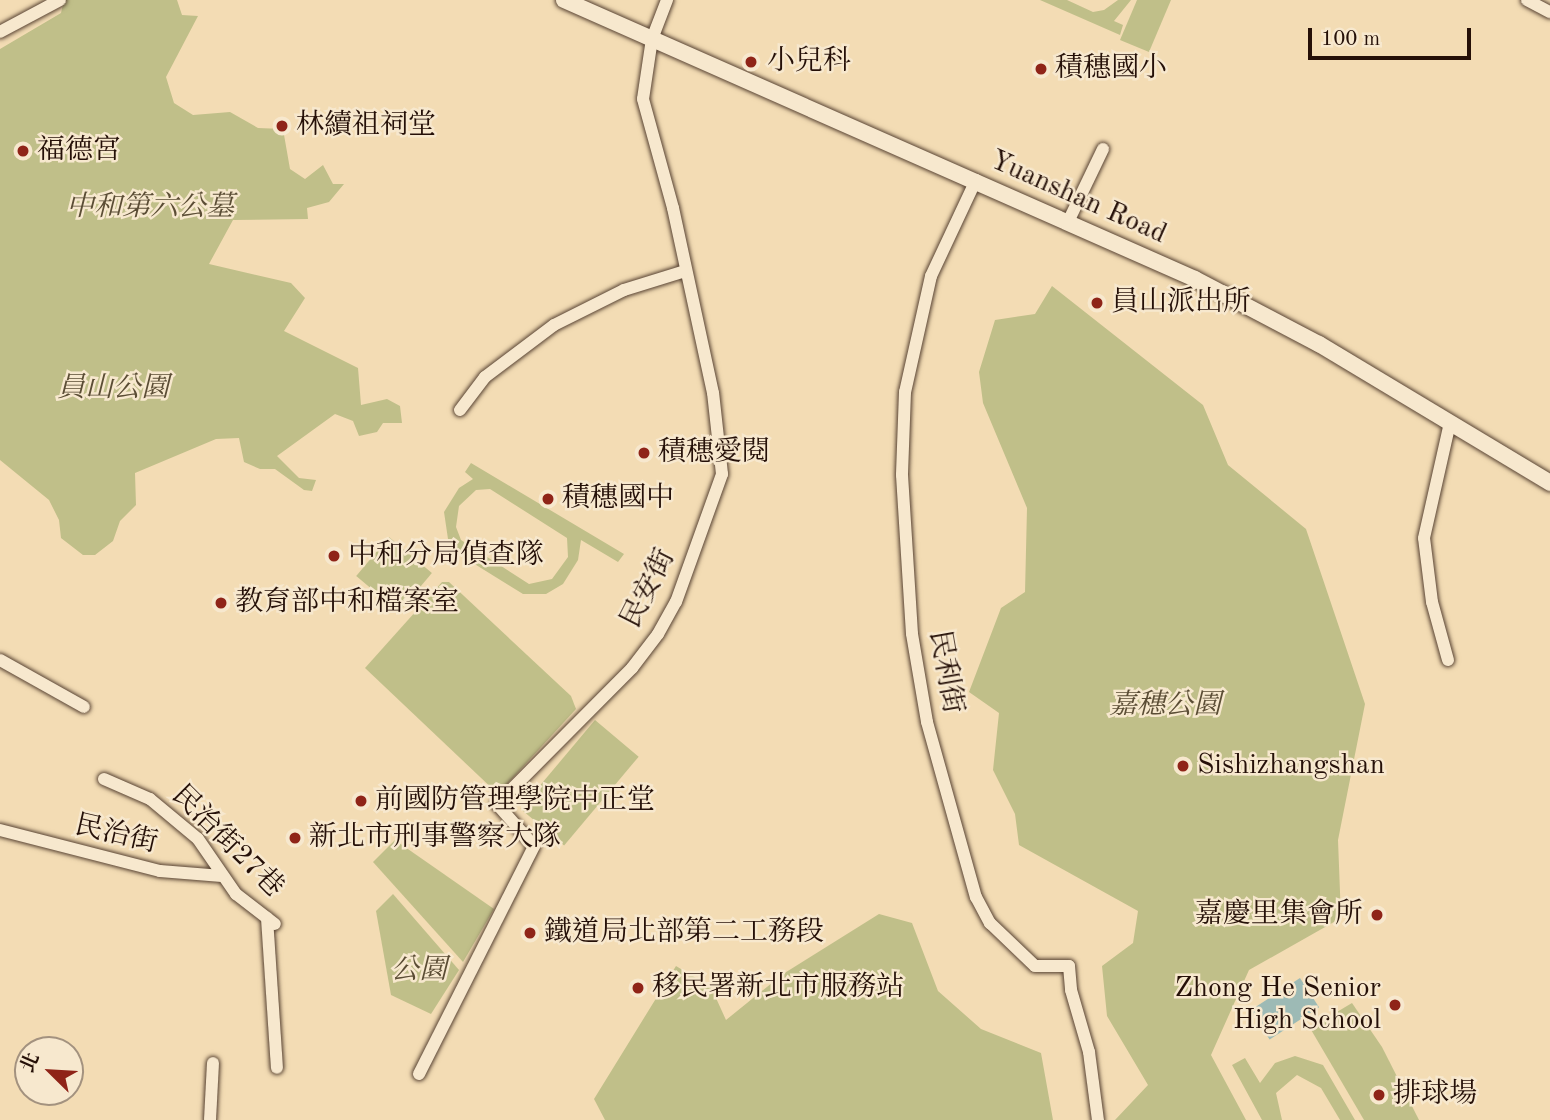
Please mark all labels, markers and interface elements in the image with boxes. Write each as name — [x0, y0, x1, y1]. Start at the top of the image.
scale bar — [1312, 14, 1475, 58]
text: 100 m — [1321, 29, 1380, 50]
place label: 小兒科 — [767, 45, 851, 79]
marker: 小兒科 — [741, 52, 761, 72]
place label: 積穗國小 — [1055, 52, 1167, 86]
marker: 積穗國小 — [1033, 61, 1049, 77]
place label: 林續祖祠堂 — [296, 109, 436, 143]
marker: 林續祖祠堂 — [274, 118, 290, 134]
place label: 福德宮 — [37, 134, 121, 168]
marker: 福德宮 — [15, 143, 31, 159]
street label: Yuanshan Road — [984, 144, 1172, 252]
park label: 中和第六公墓 — [66, 191, 234, 225]
place label: 員山派出所 — [1111, 286, 1251, 320]
marker: 員山派出所 — [1089, 295, 1105, 311]
park label: 員山公園 — [57, 372, 169, 406]
place label: 積穗愛閱 — [658, 436, 770, 470]
marker: 積穗愛閱 — [636, 445, 652, 461]
place label: 積穗國中 — [562, 482, 674, 516]
marker: 積穗國中 — [540, 491, 556, 507]
place label: 中和分局偵查隊 — [348, 539, 544, 573]
street label: 民安街 — [615, 544, 683, 634]
marker: 中和分局偵查隊 — [326, 548, 342, 564]
place label: 教育部中和檔案室 — [235, 586, 459, 620]
marker: 教育部中和檔案室 — [213, 595, 229, 611]
street label: 民利街 — [921, 628, 969, 716]
park label: 嘉穗公園 — [1109, 689, 1221, 723]
place label: Sishizhangshan — [1197, 749, 1385, 783]
marker: Sishizhangshan — [1175, 758, 1191, 774]
street label: 民治街27巷 — [164, 779, 290, 905]
place label: 前國防管理學院中正堂 — [375, 784, 655, 818]
marker: 前國防管理學院中正堂 — [353, 793, 369, 809]
street label: 民治街 — [71, 809, 161, 861]
place label: 新北市刑事警察大隊 — [309, 821, 561, 855]
marker: 新北市刑事警察大隊 — [287, 830, 303, 846]
place label: 嘉慶里集會所 — [1195, 898, 1363, 932]
marker: 嘉慶里集會所 — [1369, 907, 1385, 923]
place label: 鐵道局北部第二工務段 — [544, 916, 824, 950]
marker: 鐵道局北部第二工務段 — [522, 925, 538, 941]
park label: 公園 — [391, 954, 447, 988]
place label: 移民署新北市服務站 — [652, 971, 904, 1005]
place label: Zhong He Senior High School — [1174, 972, 1381, 1038]
marker: 移民署新北市服務站 — [630, 980, 646, 996]
marker: Zhong He Senior High School — [1387, 997, 1403, 1013]
north arrow — [14, 1036, 84, 1106]
text: 北 — [19, 1051, 44, 1076]
place label: 排球場 — [1393, 1078, 1477, 1112]
marker: 排球場 — [1371, 1087, 1387, 1103]

